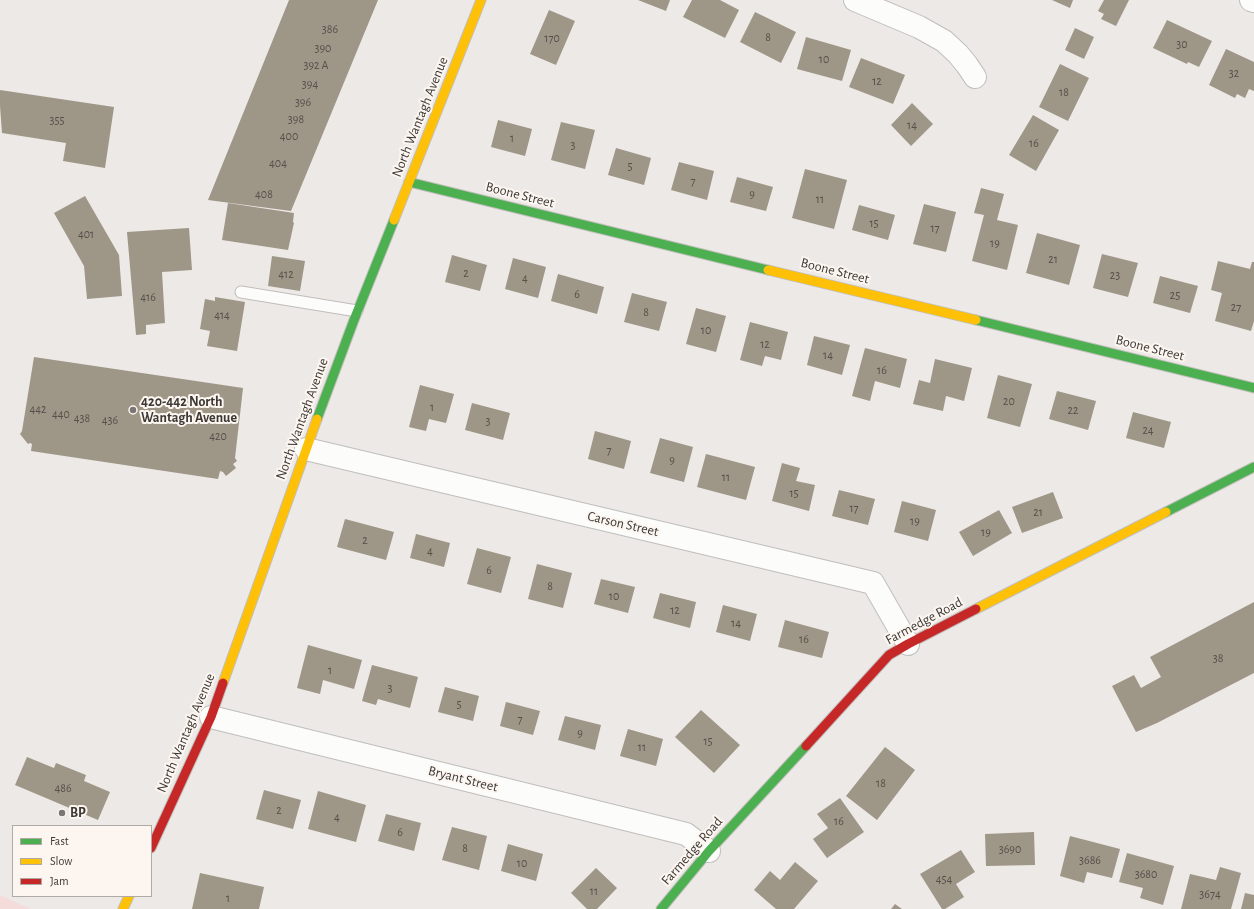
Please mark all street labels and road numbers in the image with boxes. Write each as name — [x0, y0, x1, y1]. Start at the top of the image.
street label: North Wantagh Avenue — [388, 54, 452, 180]
street label: Boone Street — [484, 178, 556, 212]
street label: Boone Street — [799, 254, 871, 288]
street label: Boone Street — [1114, 331, 1186, 365]
street label: North Wantagh Avenue — [272, 356, 332, 482]
street label: Carson Street — [586, 508, 660, 540]
street label: Farmedge Road — [883, 594, 965, 648]
street label: North Wantagh Avenue — [153, 671, 219, 795]
street label: Bryant Street — [426, 762, 500, 796]
street label: Farmedge Road — [658, 813, 726, 889]

